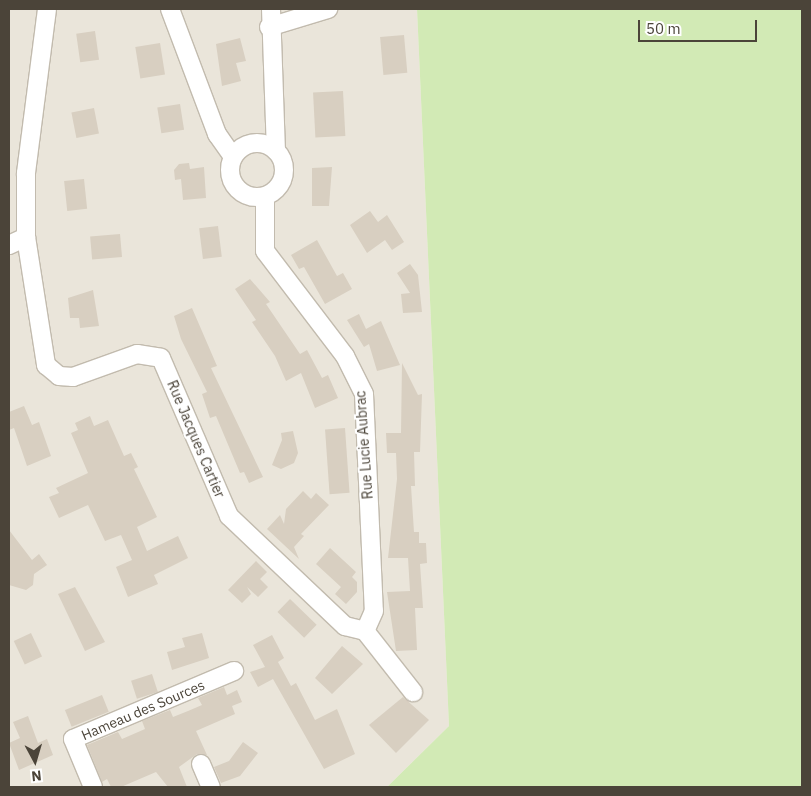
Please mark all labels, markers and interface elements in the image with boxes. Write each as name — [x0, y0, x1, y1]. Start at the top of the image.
scale bar — [641, 10, 760, 42]
text: 50 m — [646, 19, 681, 38]
street label: Rue Jacques Cartier — [164, 378, 228, 500]
street label: Rue Lucie Aubrac — [352, 390, 376, 500]
street label: Hameau des Sources — [79, 676, 207, 744]
north arrow — [10, 736, 60, 786]
text: N — [31, 766, 43, 785]

